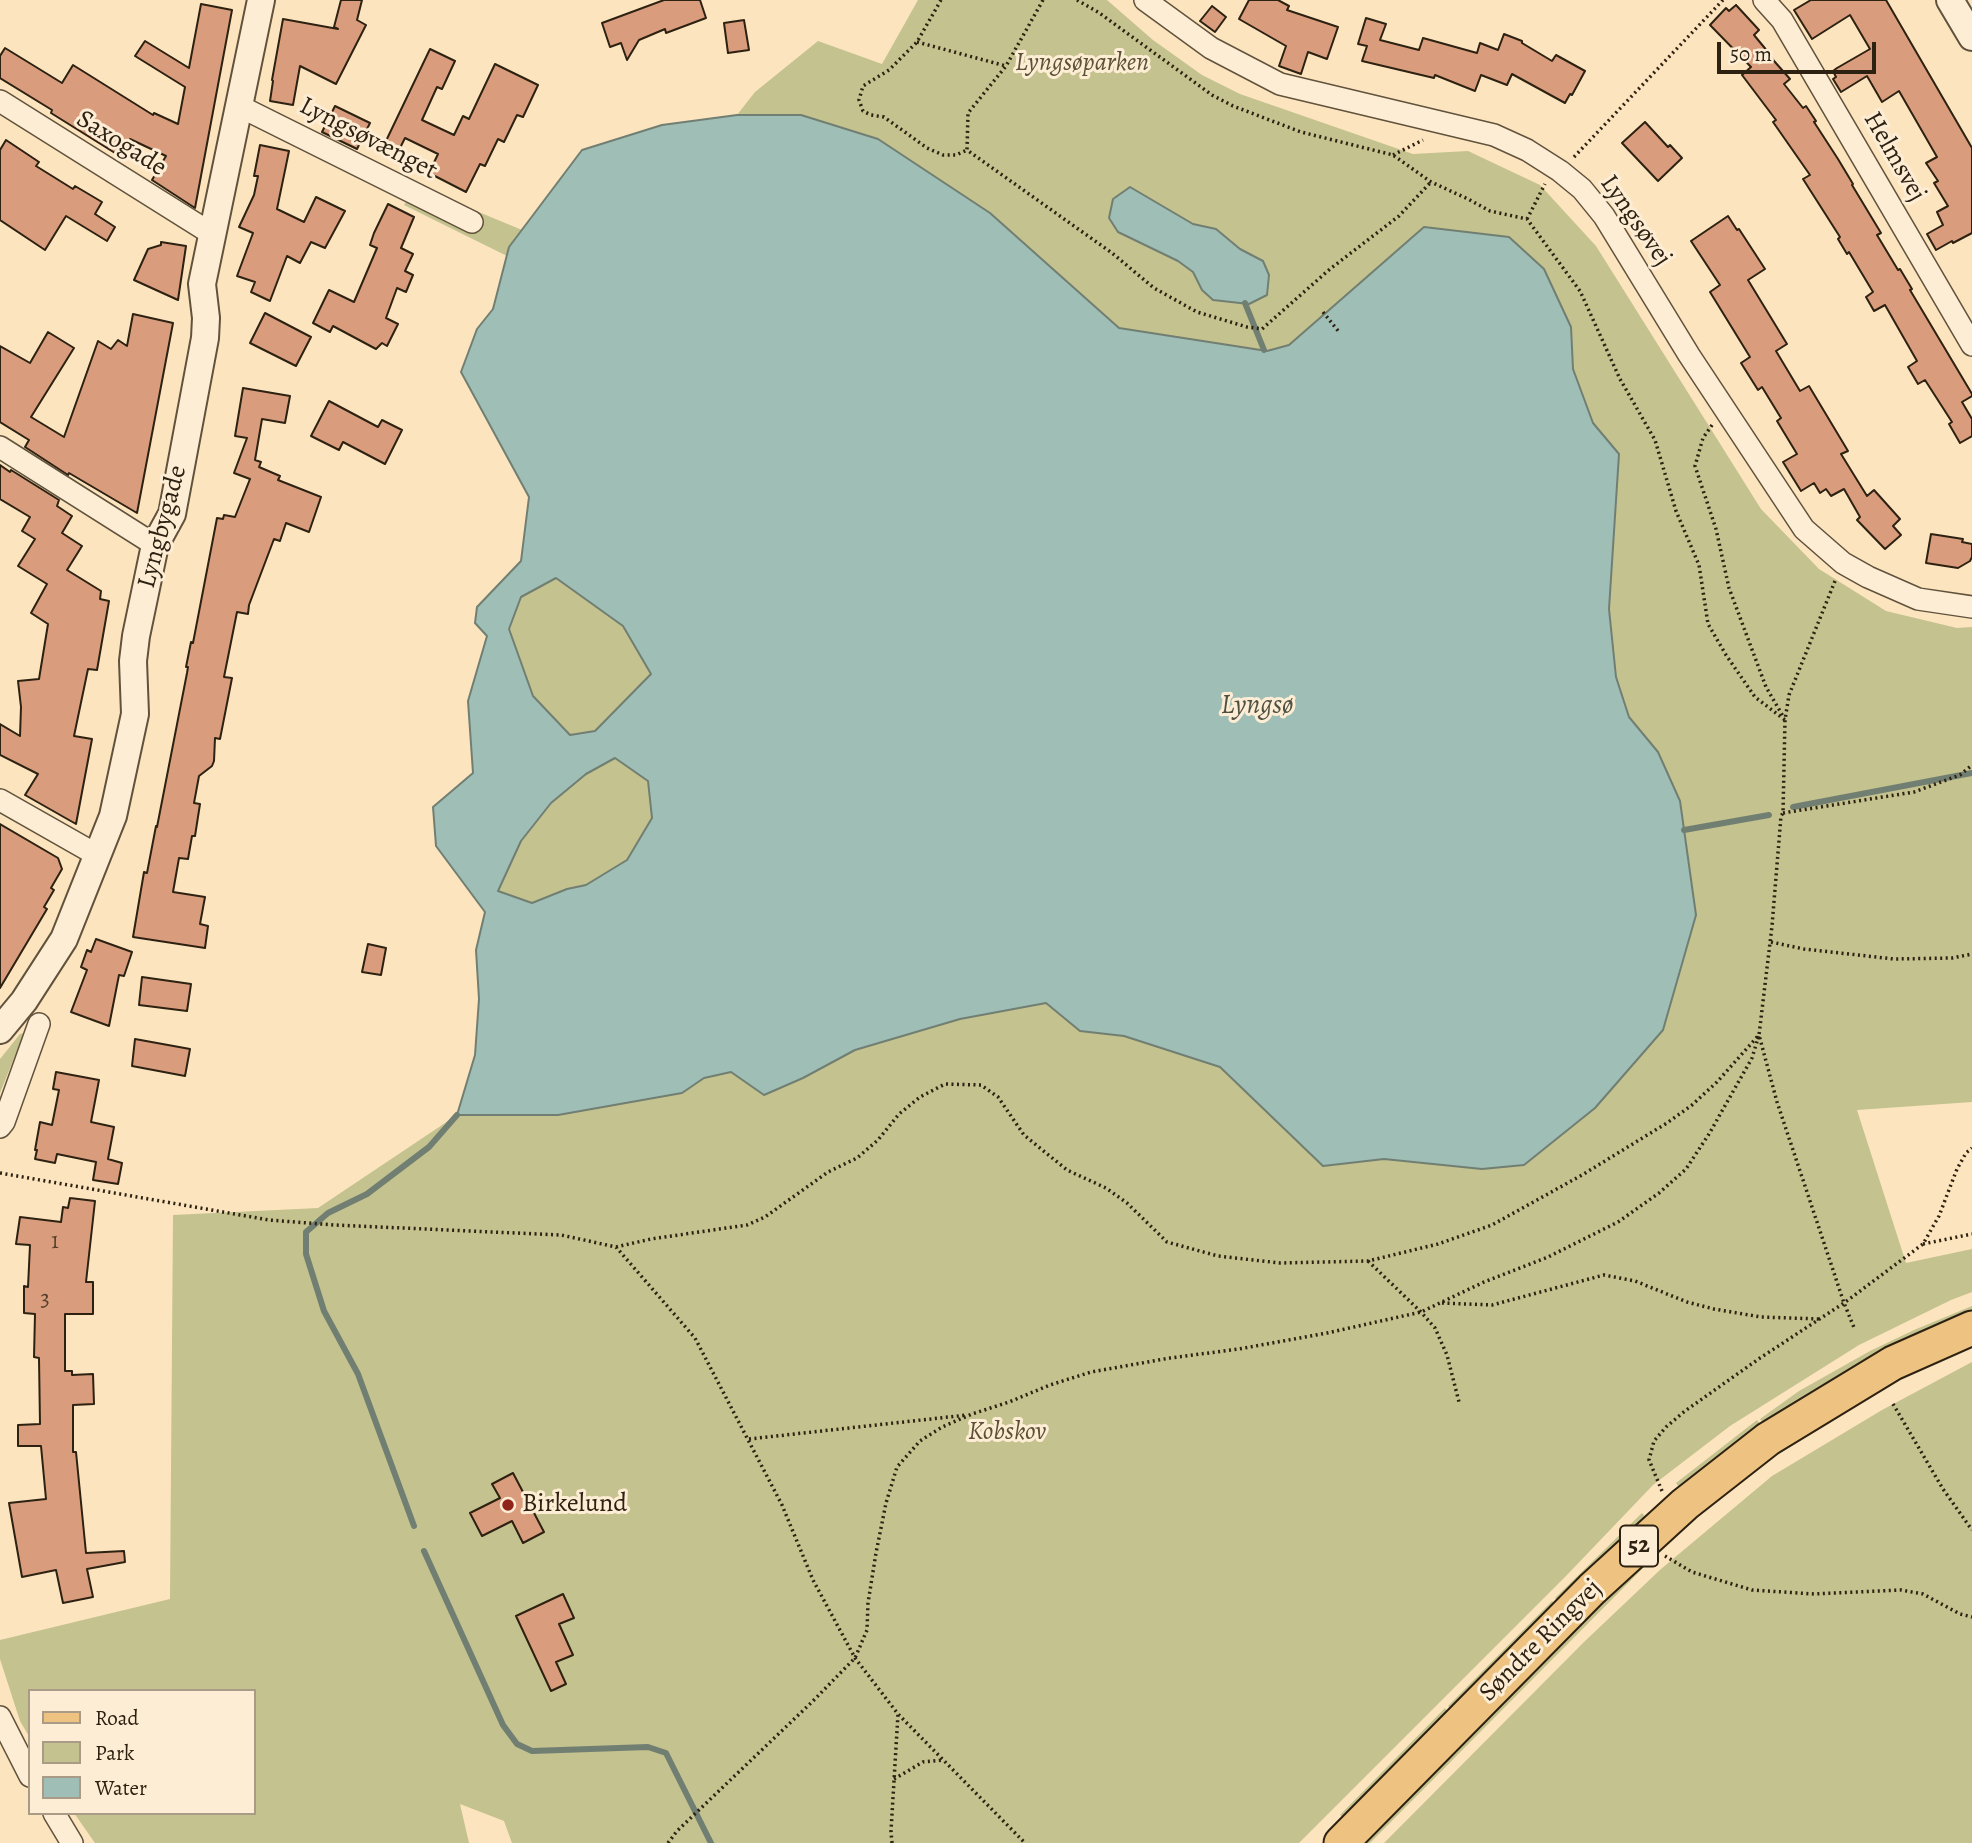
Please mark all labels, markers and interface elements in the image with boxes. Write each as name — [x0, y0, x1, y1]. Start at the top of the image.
scale bar — [1720, 28, 1879, 72]
text: 50 m — [1730, 40, 1772, 68]
park label: Lyngsøparken — [1015, 48, 1149, 80]
street label: Lyngsøvænget — [294, 91, 442, 187]
street label: Saxogade — [70, 104, 172, 184]
street label: Helmsvej — [1856, 107, 1932, 207]
street label: Lyngsøvej — [1592, 169, 1678, 273]
street label: Lyngbygade — [132, 462, 194, 592]
water label: Lyngsø — [1221, 689, 1293, 723]
house number: 1 — [51, 1228, 59, 1256]
house number: 3 — [40, 1286, 50, 1314]
park label: Kobskov — [968, 1417, 1046, 1449]
place label: Birkelund — [522, 1489, 627, 1521]
marker: Birkelund — [500, 1497, 516, 1513]
road number: 52 — [1620, 1526, 1658, 1566]
street label: Søndre Ringvej — [1473, 1573, 1609, 1709]
legend — [28, 1689, 256, 1815]
text: Road — [95, 1704, 139, 1732]
text: Park — [95, 1739, 134, 1767]
text: Water — [95, 1774, 147, 1802]

